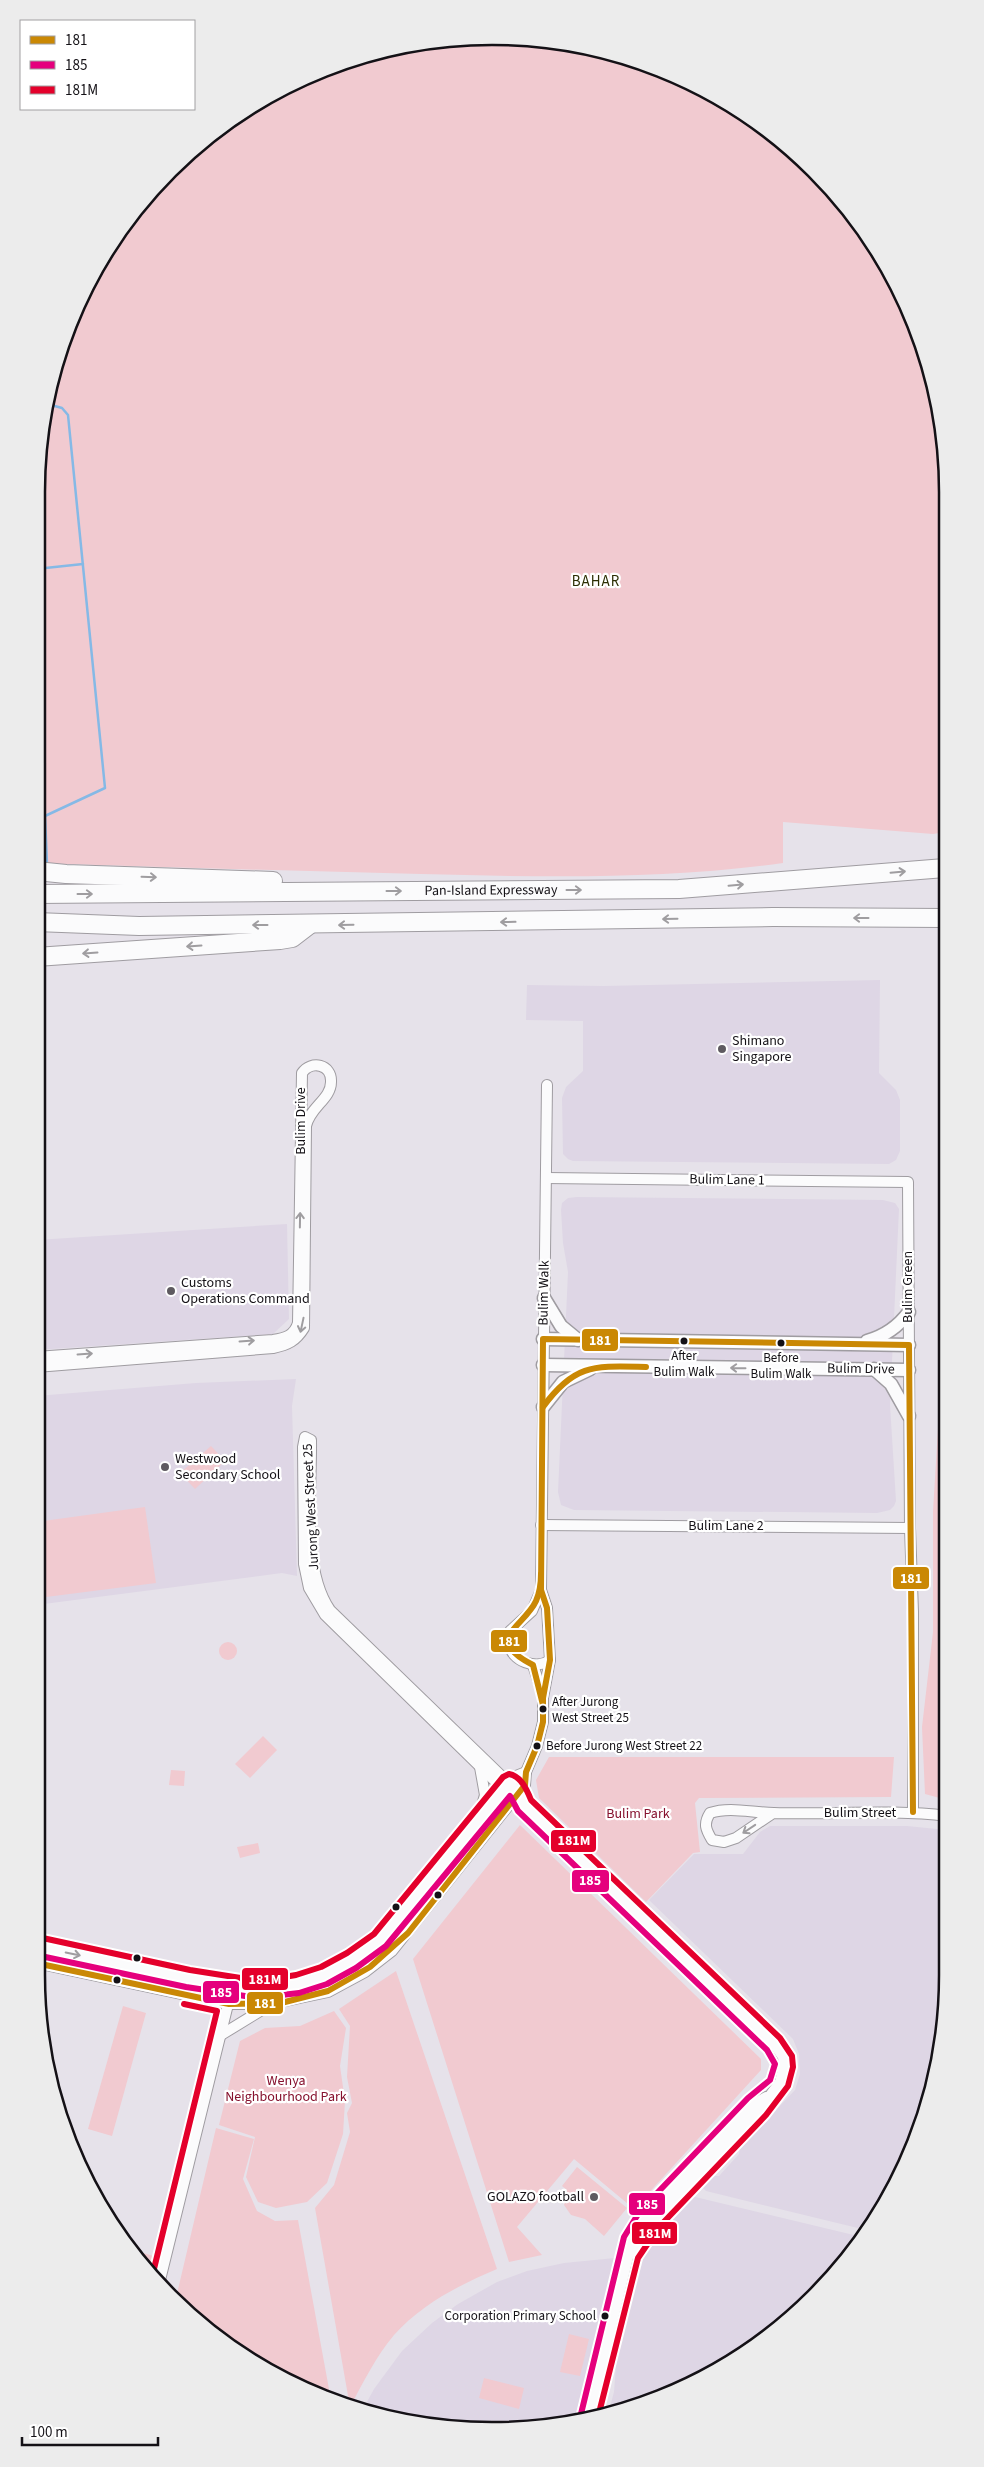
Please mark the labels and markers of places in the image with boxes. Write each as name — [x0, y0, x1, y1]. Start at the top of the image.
place label: Shimano Singapore — [732, 1031, 792, 1067]
marker: Shimano Singapore — [716, 1043, 728, 1055]
place label: Customs Operations Command — [181, 1273, 310, 1309]
marker: Customs Operations Command — [165, 1285, 177, 1297]
marker: After Bulim Walk — [679, 1336, 689, 1346]
marker: Before Bulim Walk — [776, 1338, 786, 1348]
place label: After Bulim Walk — [654, 1347, 715, 1381]
place label: Before Bulim Walk — [751, 1349, 812, 1383]
place label: Westwood Secondary School — [175, 1449, 281, 1485]
marker: Westwood Secondary School — [159, 1461, 171, 1473]
place label: After Jurong West Street 25 — [552, 1693, 629, 1727]
marker: After Jurong West Street 25 — [538, 1704, 548, 1714]
place label: Before Jurong West Street 22 — [546, 1737, 702, 1755]
marker: Before Jurong West Street 22 — [532, 1741, 542, 1751]
unlabelled marker — [433, 1890, 443, 1900]
unlabelled marker — [391, 1902, 401, 1912]
unlabelled marker — [132, 1953, 142, 1963]
unlabelled marker — [112, 1975, 122, 1985]
place label: GOLAZO football — [487, 2187, 584, 2207]
marker: GOLAZO football — [588, 2191, 600, 2203]
place label: Corporation Primary School — [445, 2307, 596, 2325]
marker: Corporation Primary School — [600, 2311, 610, 2321]

